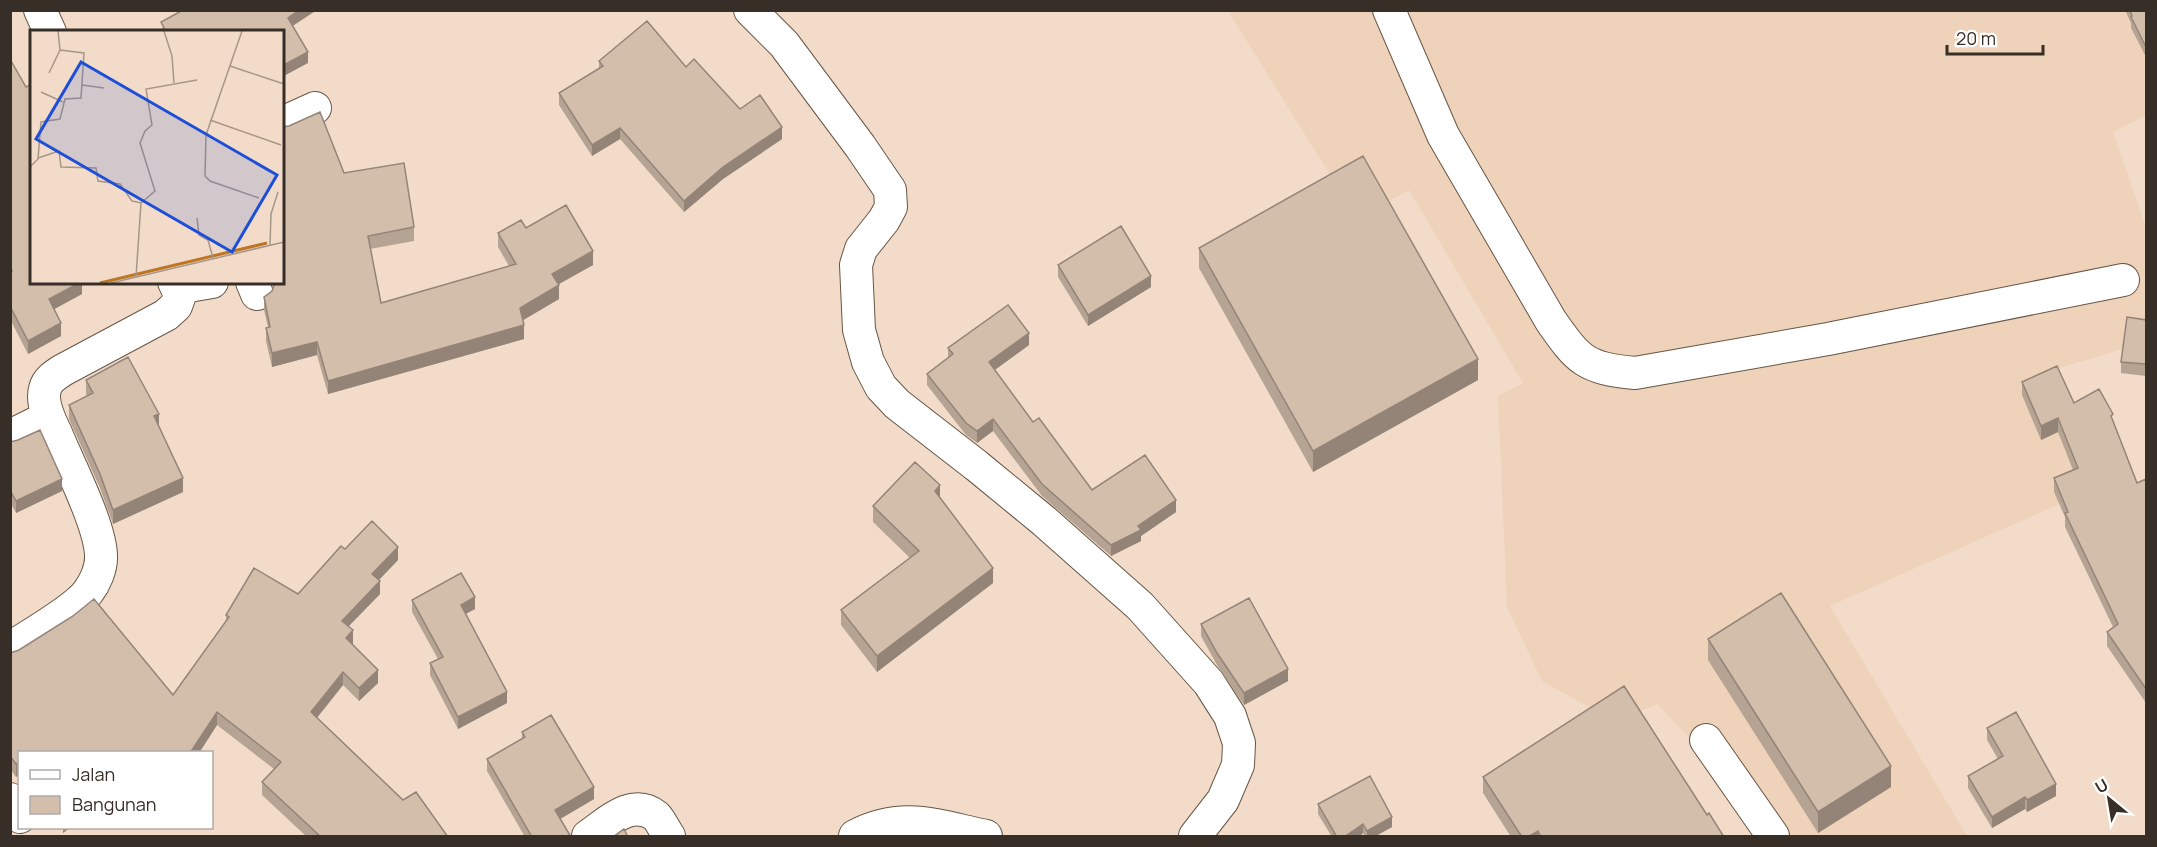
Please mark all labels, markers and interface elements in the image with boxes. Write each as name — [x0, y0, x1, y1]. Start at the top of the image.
scale bar — [1947, 18, 2043, 56]
text: 20 m — [1956, 26, 1996, 50]
inset map — [30, 30, 284, 284]
legend — [18, 751, 213, 829]
text: Jalan — [72, 762, 115, 786]
north arrow — [2079, 769, 2139, 829]
text: U — [2091, 774, 2112, 798]
text: Bangunan — [72, 792, 156, 816]

